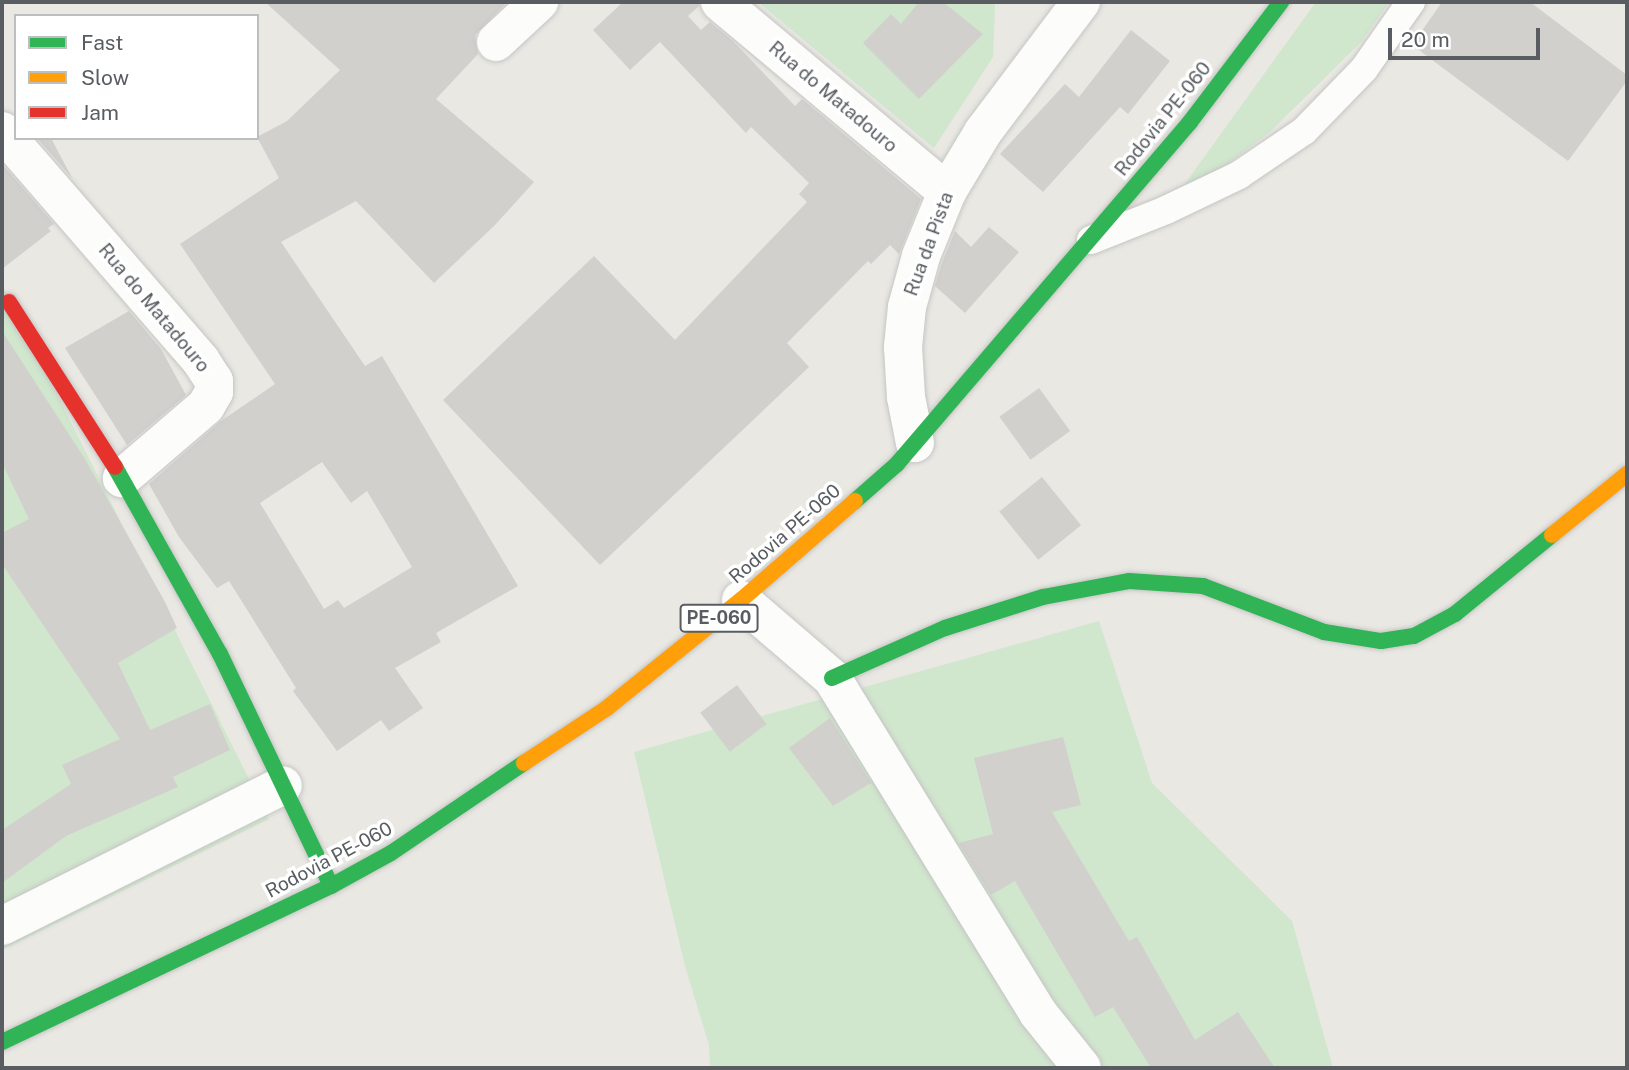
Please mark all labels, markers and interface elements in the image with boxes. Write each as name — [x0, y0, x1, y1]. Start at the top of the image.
legend — [14, 14, 259, 140]
scale bar — [1391, 14, 1543, 58]
text: 20 m — [1401, 27, 1450, 52]
text: Fast — [81, 30, 123, 55]
street label: Rua do Matadouro — [764, 36, 902, 158]
street label: Rodovia PE-060 — [1110, 57, 1216, 181]
text: Slow — [81, 65, 129, 90]
text: Jam — [81, 100, 119, 125]
street label: Rua da Pista — [900, 189, 958, 299]
street label: Rua do Matadouro — [93, 239, 215, 377]
street label: Rodovia PE-060 — [725, 479, 845, 589]
road number: PE-060 — [679, 604, 759, 632]
street label: Rodovia PE-060 — [262, 817, 396, 903]

